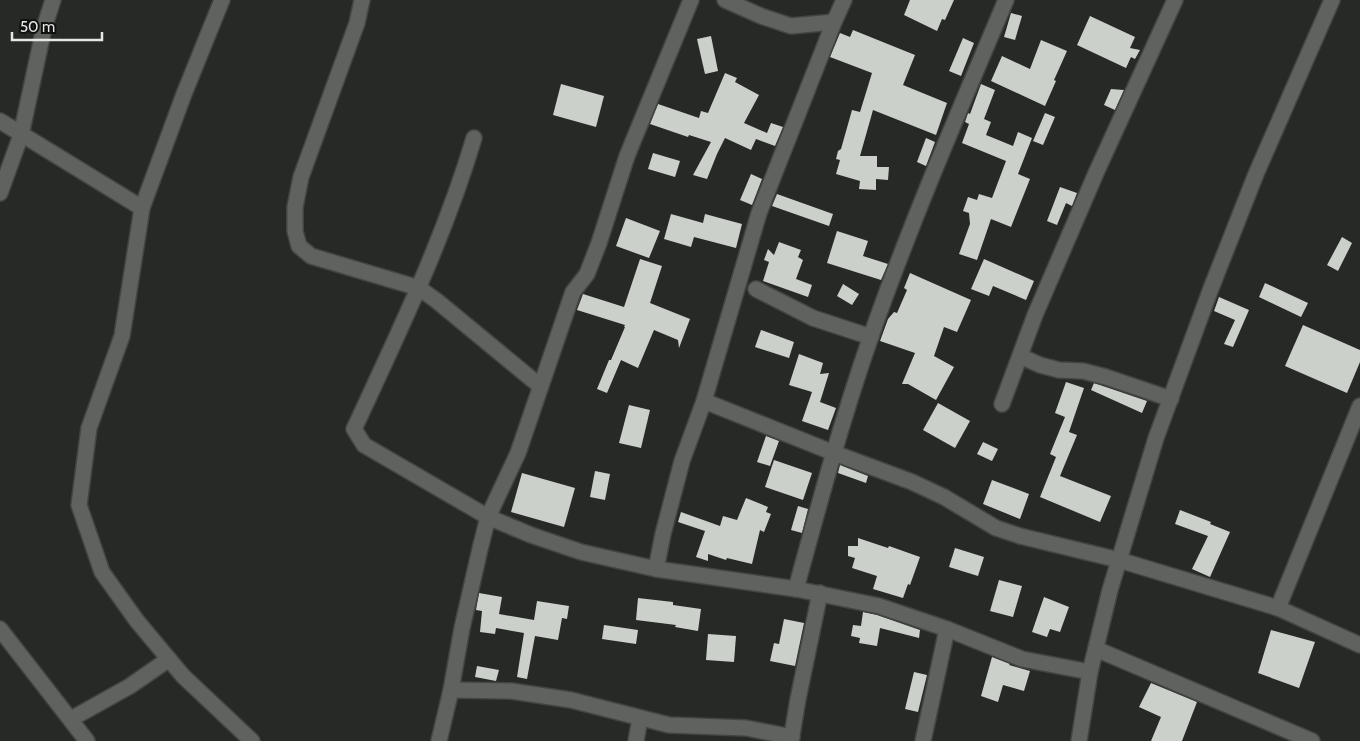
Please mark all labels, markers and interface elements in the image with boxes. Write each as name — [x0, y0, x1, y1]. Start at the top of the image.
scale bar — [12, 10, 102, 42]
text: 50 m — [20, 18, 55, 36]

